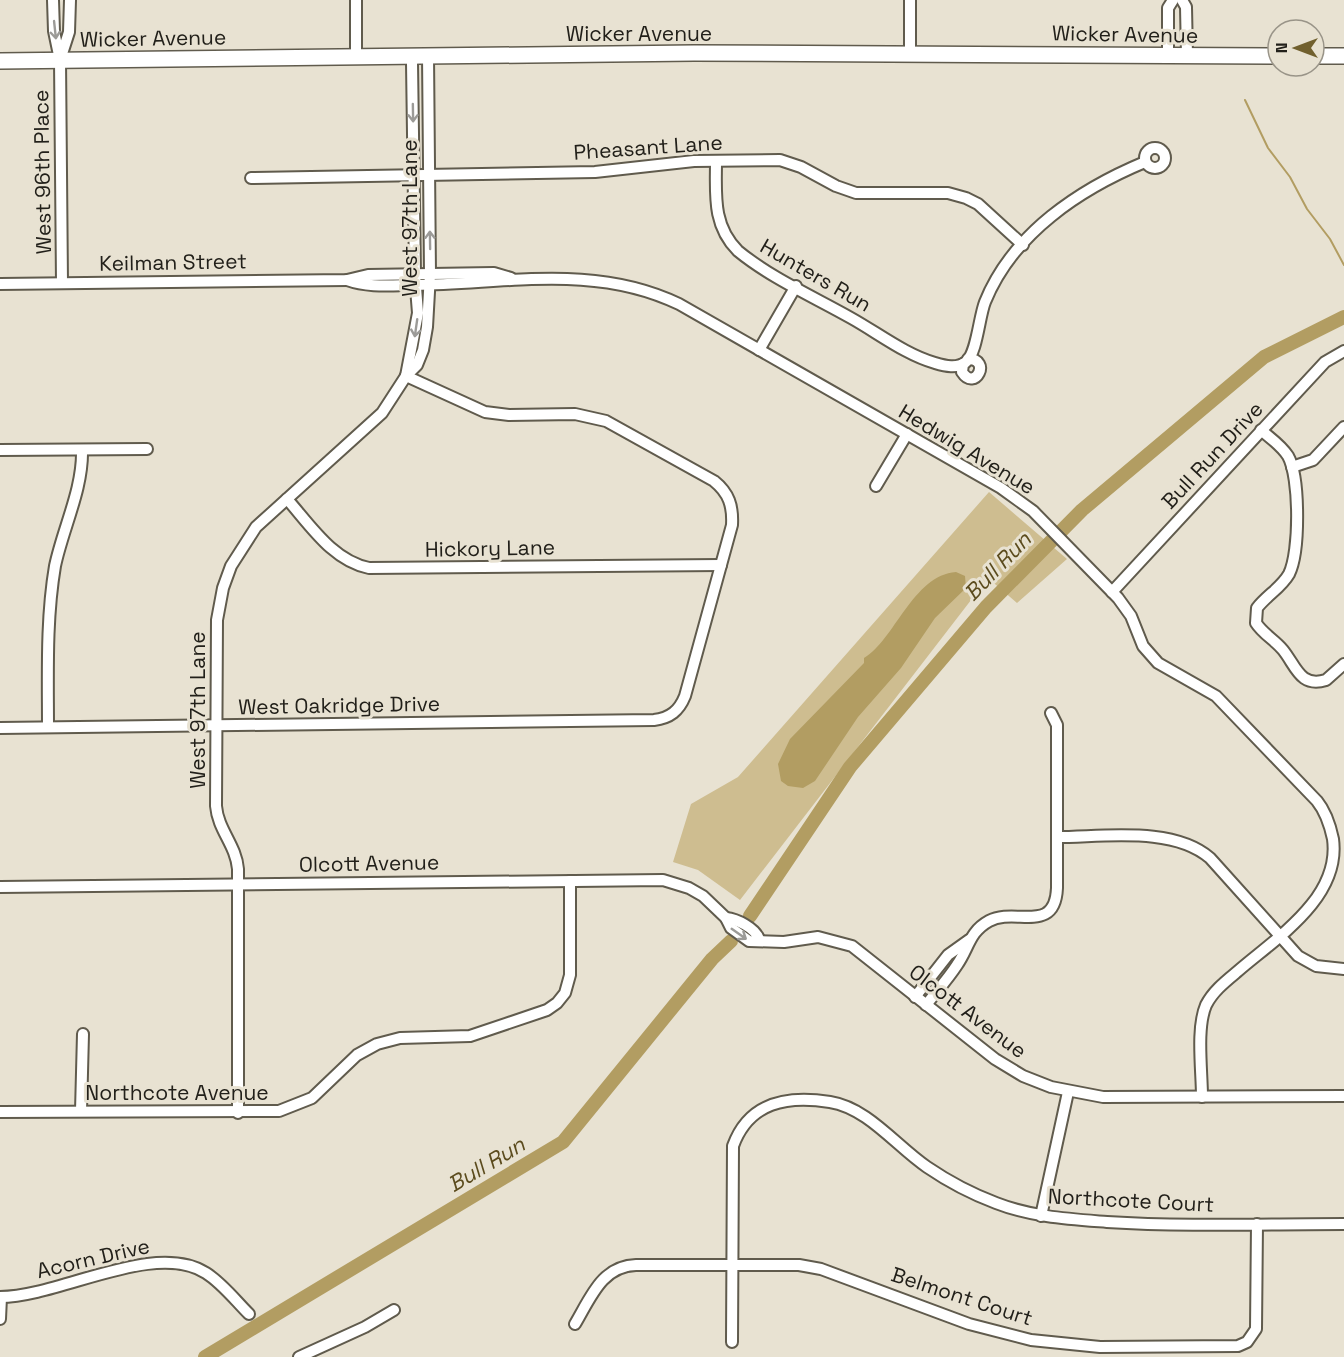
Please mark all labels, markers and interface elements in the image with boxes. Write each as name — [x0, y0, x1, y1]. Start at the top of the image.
north arrow — [1266, 18, 1326, 78]
street label: Wicker Avenue — [1052, 19, 1198, 49]
one-way arrow — [50, 20, 61, 40]
street label: Wicker Avenue — [566, 20, 712, 47]
street label: Wicker Avenue — [80, 23, 226, 53]
text: N — [1271, 43, 1292, 53]
street label: West 96th Place — [27, 89, 57, 255]
one-way arrow — [407, 102, 419, 122]
street label: Pheasant Lane — [573, 128, 723, 166]
street label: West 97th Lane — [396, 139, 423, 297]
one-way arrow — [424, 230, 436, 250]
street label: Hunters Run — [756, 232, 876, 318]
street label: Keilman Street — [99, 247, 247, 277]
one-way arrow — [411, 318, 422, 338]
street label: Bull Run Drive — [1155, 396, 1269, 514]
street label: Hedwig Avenue — [894, 398, 1040, 500]
water label: Bull Run — [957, 525, 1037, 606]
street label: Hickory Lane — [425, 533, 555, 563]
street label: West 97th Lane — [184, 631, 211, 789]
street label: West Oakridge Drive — [238, 690, 440, 720]
street label: Olcott Avenue — [299, 848, 439, 878]
one-way arrow — [731, 928, 747, 940]
street label: Olcott Avenue — [904, 958, 1032, 1064]
street label: Northcote Avenue — [85, 1079, 269, 1106]
water label: Bull Run — [442, 1130, 530, 1198]
street label: Northcote Court — [1047, 1182, 1215, 1218]
street label: Acorn Drive — [34, 1232, 152, 1284]
street label: Belmont Court — [888, 1260, 1036, 1332]

